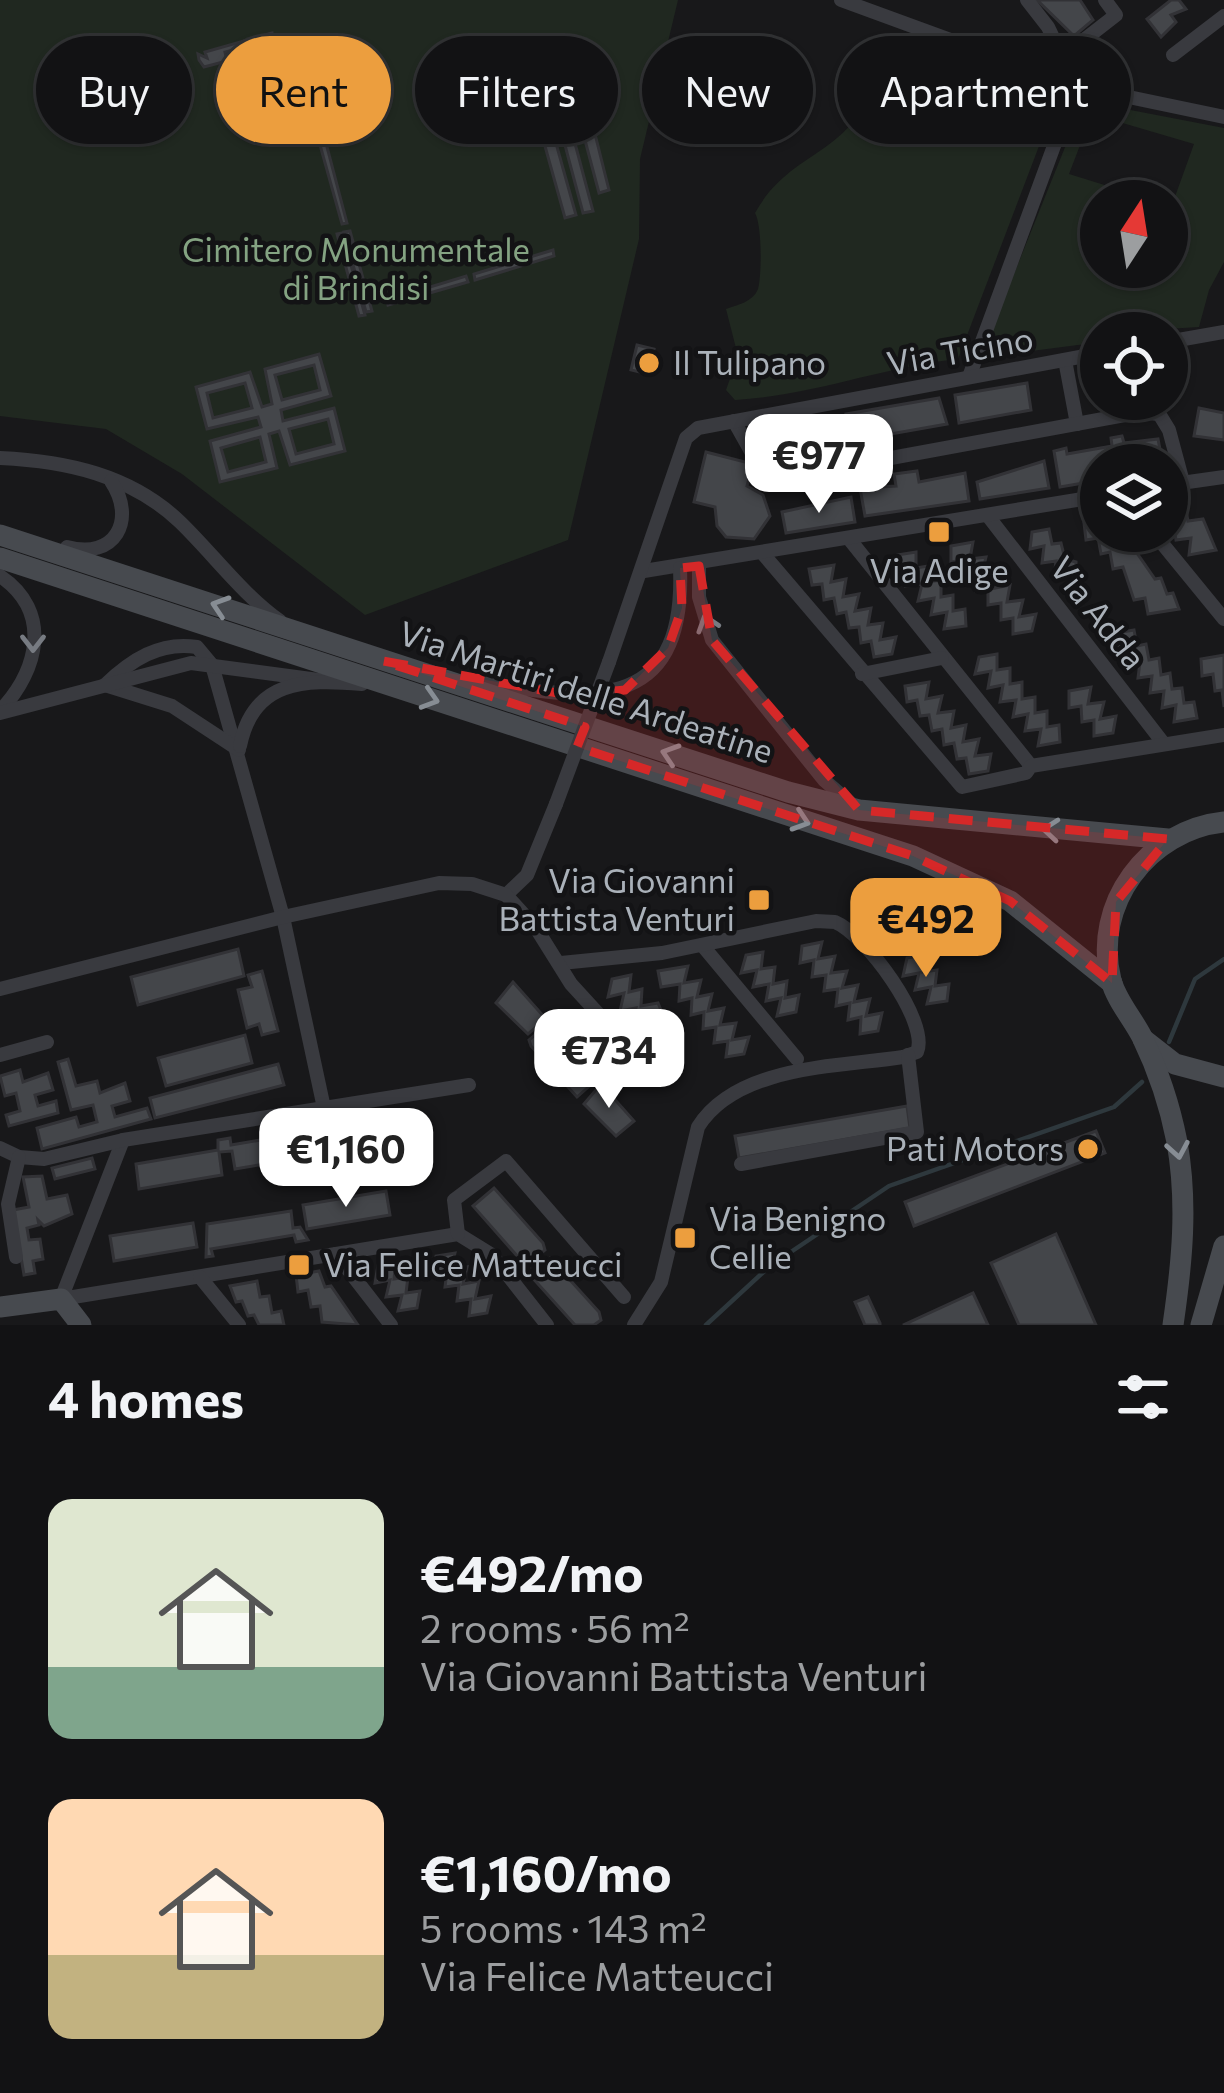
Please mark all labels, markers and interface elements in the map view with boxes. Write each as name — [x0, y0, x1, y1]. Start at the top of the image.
chip: Buy — [36, 36, 192, 144]
chip: Rent — [216, 36, 391, 144]
chip: Filters — [415, 36, 618, 144]
chip: New — [642, 36, 813, 144]
chip: Apartment — [837, 36, 1131, 144]
north arrow — [1080, 180, 1188, 288]
map controls — [1080, 180, 1188, 552]
park label: Cimitero Monumentale di Brindisi — [182, 228, 530, 307]
button: locate — [1080, 312, 1188, 420]
street label: Via Ticino — [883, 317, 1036, 383]
place label: Il Tulipano — [673, 341, 826, 382]
marker: Il Tulipano — [636, 350, 662, 376]
pin: €977 — [748, 414, 890, 516]
text: €977 — [772, 429, 866, 477]
button: layers — [1080, 444, 1188, 552]
marker: Via Adige — [926, 519, 952, 545]
street label: Via Adda — [1042, 547, 1156, 677]
place label: Via Adige — [869, 549, 1009, 590]
one-way arrow — [210, 596, 231, 621]
street label: Via Martiri delle Ardeatine — [394, 611, 779, 770]
one-way arrow — [697, 613, 722, 634]
one-way arrow — [20, 635, 46, 653]
one-way arrow — [419, 685, 440, 710]
one-way arrow — [660, 744, 681, 769]
one-way arrow — [790, 806, 811, 831]
one-way arrow — [1041, 818, 1060, 843]
place label: Via Giovanni Battista Venturi — [499, 859, 735, 938]
pin: €492 — [855, 878, 997, 980]
marker: Via Giovanni Battista Venturi — [746, 887, 772, 913]
text: €492 — [877, 893, 975, 941]
pin: €734 — [538, 1009, 680, 1111]
text: €734 — [561, 1024, 657, 1072]
pin: €1,160 — [248, 1108, 444, 1210]
text: €1,160 — [286, 1123, 406, 1171]
place label: Pati Motors — [886, 1127, 1064, 1168]
marker: Pati Motors — [1075, 1136, 1101, 1162]
one-way arrow — [1164, 1140, 1189, 1160]
place label: Via Benigno Cellie — [709, 1197, 886, 1276]
marker: Via Benigno Cellie — [672, 1225, 698, 1251]
place label: Via Felice Matteucci — [323, 1243, 623, 1284]
marker: Via Felice Matteucci — [286, 1252, 312, 1278]
icon: filters — [1110, 1364, 1176, 1430]
text: 4 homes — [48, 1366, 244, 1429]
text: €492/mo — [420, 1540, 644, 1603]
icon: home — [144, 1547, 288, 1691]
text: 2 rooms · 56 m² — [420, 1603, 690, 1651]
text: Via Giovanni Battista Venturi — [420, 1651, 928, 1699]
text: €1,160/mo — [420, 1840, 672, 1903]
icon: home — [144, 1847, 288, 1991]
text: 5 rooms · 143 m² — [420, 1903, 707, 1951]
text: Via Felice Matteucci — [420, 1951, 774, 1999]

